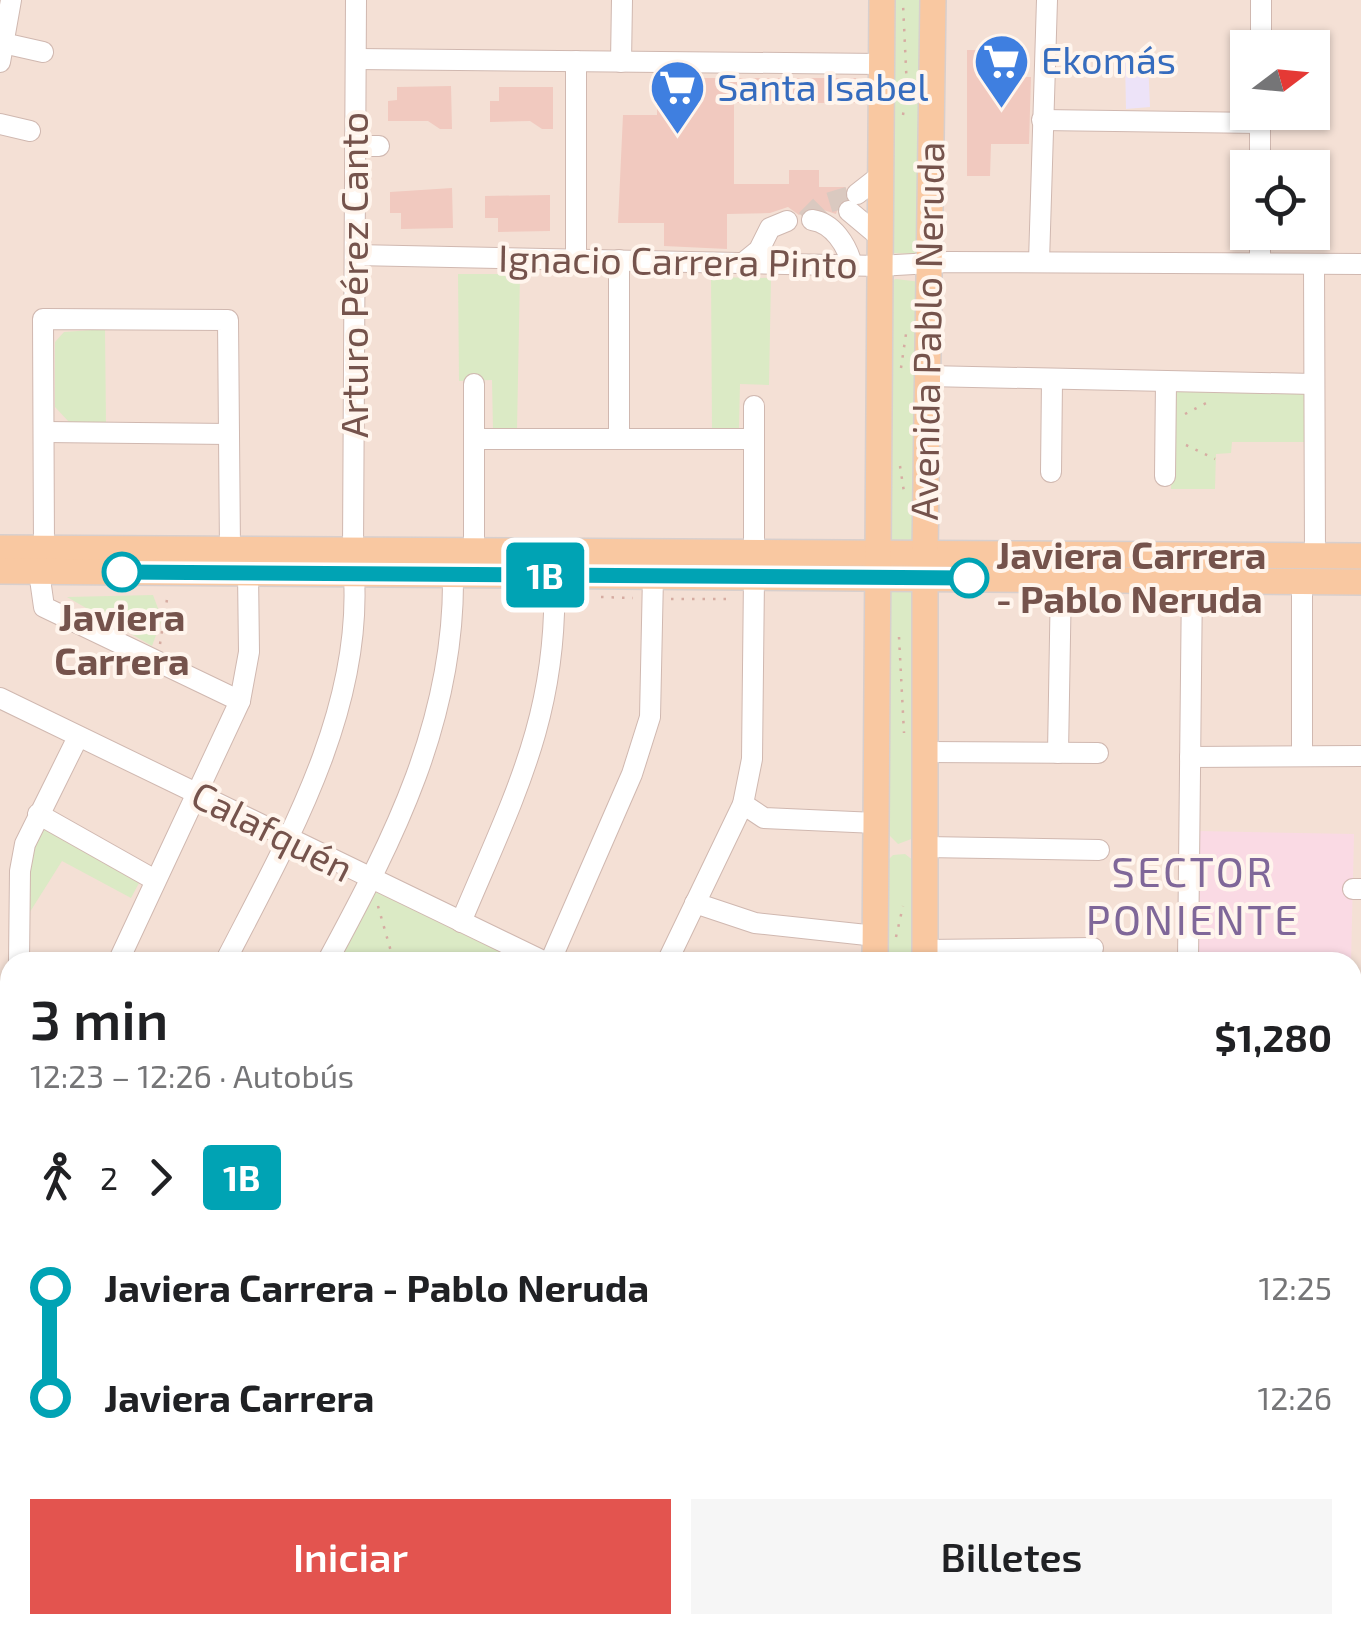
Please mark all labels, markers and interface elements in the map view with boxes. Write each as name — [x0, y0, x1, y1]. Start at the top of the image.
north arrow — [1230, 30, 1330, 130]
map controls — [1230, 30, 1330, 250]
supermarket icon: Ekomás — [972, 31, 1032, 110]
place label: Ekomás — [1041, 36, 1176, 82]
supermarket icon: Santa Isabel — [648, 58, 708, 137]
place label: Santa Isabel — [717, 63, 929, 109]
street label: Arturo Pérez Canto — [330, 112, 376, 438]
street label: Avenida Pablo Neruda — [900, 141, 952, 521]
button: locate — [1230, 150, 1330, 250]
street label: Ignacio Carrera Pinto — [498, 234, 858, 286]
place label: Javiera Carrera - Pablo Neruda — [996, 531, 1266, 621]
line badge: 1B — [500, 542, 590, 608]
marker: Javiera Carrera — [103, 553, 141, 591]
text: 1B — [526, 554, 564, 596]
marker: Javiera Carrera - Pablo Neruda — [950, 559, 988, 597]
place label: Javiera Carrera — [54, 593, 190, 683]
street label: Calafquén — [185, 770, 361, 890]
district label: SECTOR PONIENTE — [1086, 845, 1300, 943]
text: 3 min — [30, 985, 168, 1051]
text: $1,280 — [1215, 1014, 1332, 1060]
text: 12:23 – 12:26 · Autobús — [30, 1056, 354, 1094]
icon: walk — [30, 1150, 85, 1205]
icon: forward — [133, 1150, 188, 1205]
text: 1B — [223, 1156, 261, 1198]
text: 2 — [100, 1158, 118, 1196]
text: Javiera Carrera - Pablo Neruda — [104, 1264, 649, 1310]
text: 12:25 — [1259, 1268, 1332, 1306]
text: Javiera Carrera — [104, 1374, 374, 1420]
text: 12:26 — [1257, 1378, 1332, 1416]
button: Iniciar — [30, 1499, 671, 1614]
button: Billetes — [691, 1499, 1332, 1614]

